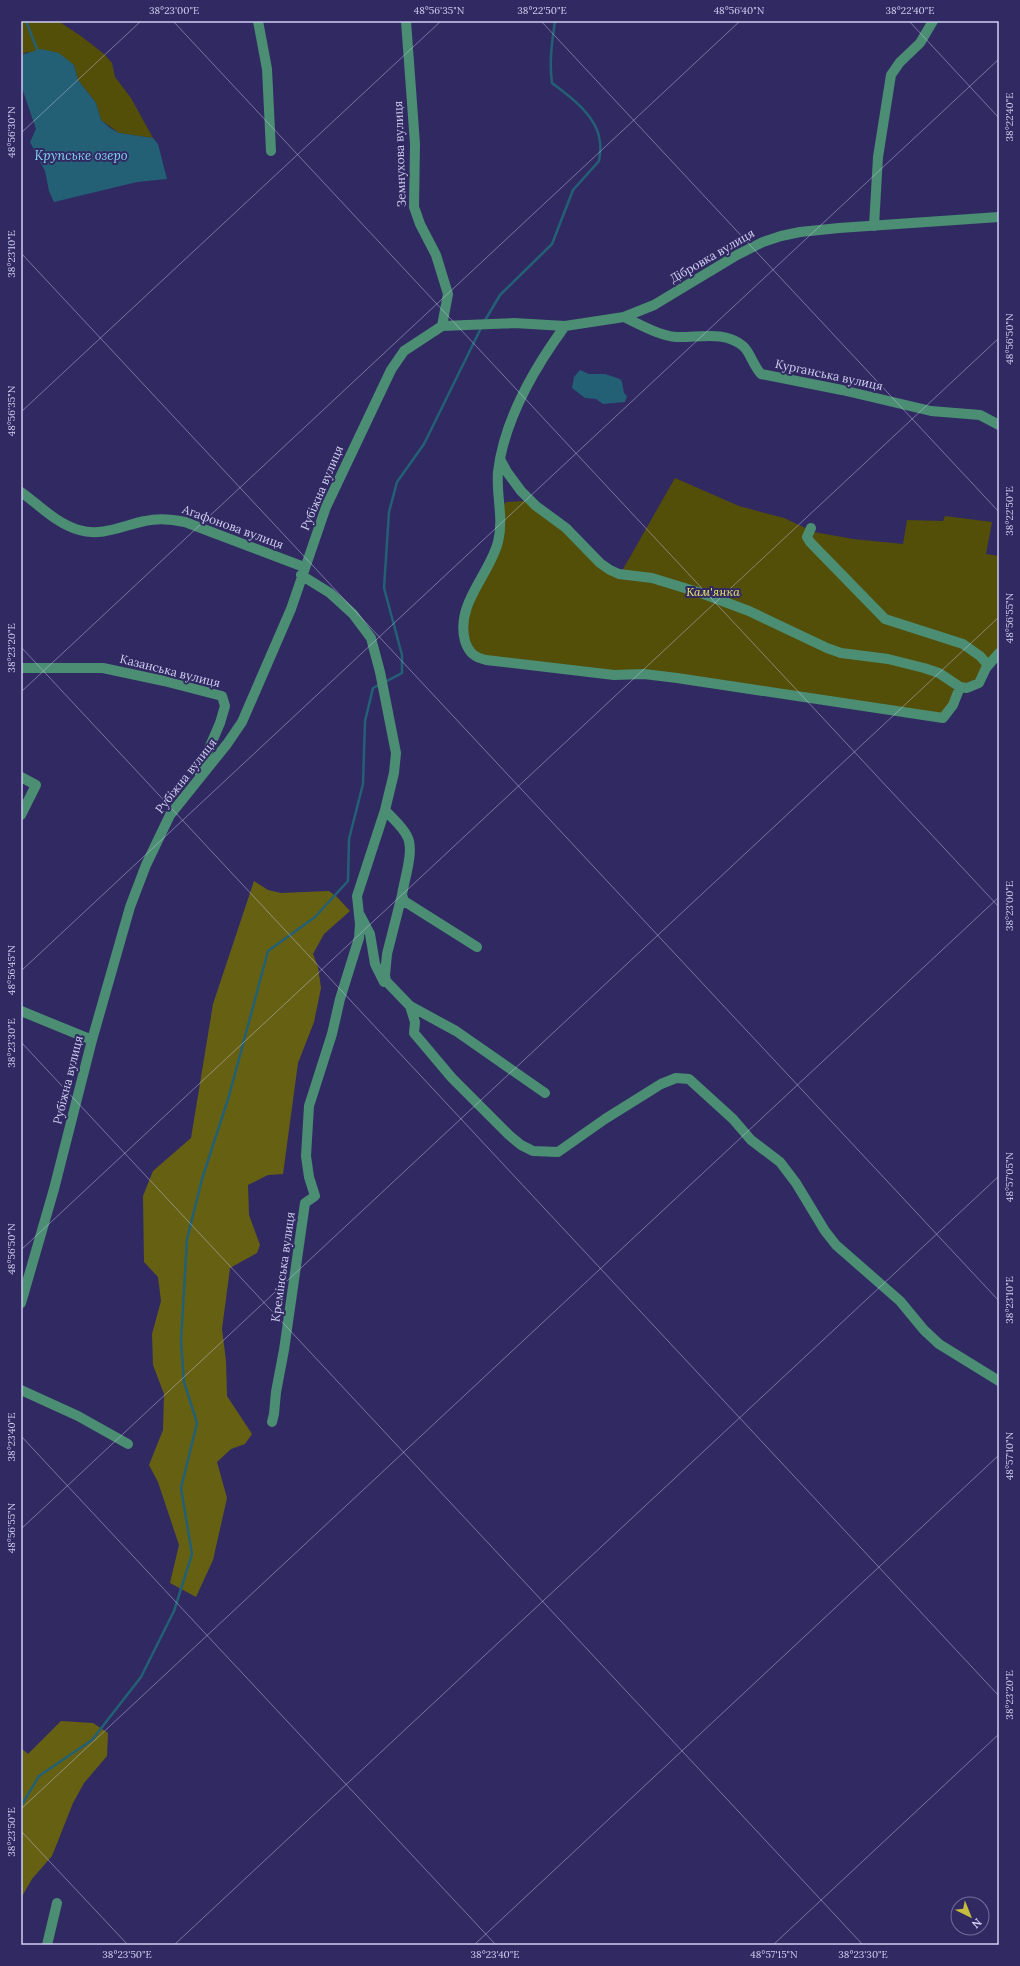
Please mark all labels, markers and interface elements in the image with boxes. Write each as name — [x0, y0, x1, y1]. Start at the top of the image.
text: 38°23'00"E — [149, 4, 199, 17]
text: 48°56'35"N — [414, 4, 465, 17]
text: 38°22'50"E — [517, 4, 567, 17]
text: 48°56'40"N — [714, 4, 765, 17]
text: 38°22'40"E — [886, 4, 934, 17]
text: 38°22'40"E — [1003, 93, 1016, 141]
street label: Земнухова вулиця — [390, 101, 409, 208]
text: 48°56'30"N — [5, 106, 18, 158]
water label: Крупське озеро — [34, 147, 128, 164]
street label: Дібровка вулиця — [667, 225, 757, 286]
text: 38°23'10"E — [5, 230, 18, 278]
text: 48°56'50"N — [1003, 313, 1016, 365]
street label: Курганська вулиця — [774, 356, 884, 393]
text: 48°56'35"N — [5, 385, 18, 436]
street label: Рубіжна вулиця — [297, 443, 346, 532]
text: 38°22'50"E — [1003, 486, 1016, 536]
street label: Агафонова вулиця — [180, 501, 286, 552]
park label: Кам'янка — [686, 584, 740, 599]
text: 48°56'55"N — [1003, 592, 1016, 643]
text: 38°23'20"E — [5, 623, 18, 673]
street label: Казанська вулиця — [118, 651, 222, 690]
street label: Рубіжна вулиця — [152, 735, 219, 816]
text: 38°23'00"E — [1003, 881, 1016, 931]
text: 48°56'45"N — [5, 945, 18, 995]
text: 38°23'30"E — [5, 1018, 18, 1068]
street label: Рубіжна вулиця — [49, 1034, 86, 1126]
text: 48°57'05"N — [1003, 1152, 1016, 1202]
street label: Кремінська вулиця — [267, 1211, 298, 1323]
text: 48°56'50"N — [5, 1223, 18, 1275]
text: 38°23'10"E — [1003, 1276, 1016, 1324]
text: 38°23'40"E — [5, 1413, 18, 1461]
text: 48°57'10"N — [1003, 1432, 1016, 1480]
text: 48°56'55"N — [5, 1502, 18, 1553]
text: 38°23'20"E — [1003, 1670, 1016, 1720]
text: 38°23'50"E — [5, 1807, 18, 1857]
north arrow — [950, 1896, 990, 1936]
text: N — [969, 1915, 985, 1932]
text: 38°23'50"E — [102, 1948, 152, 1961]
text: 38°23'40"E — [471, 1948, 519, 1961]
text: 48°57'15"N — [750, 1948, 798, 1961]
text: 38°23'30"E — [838, 1948, 888, 1961]

